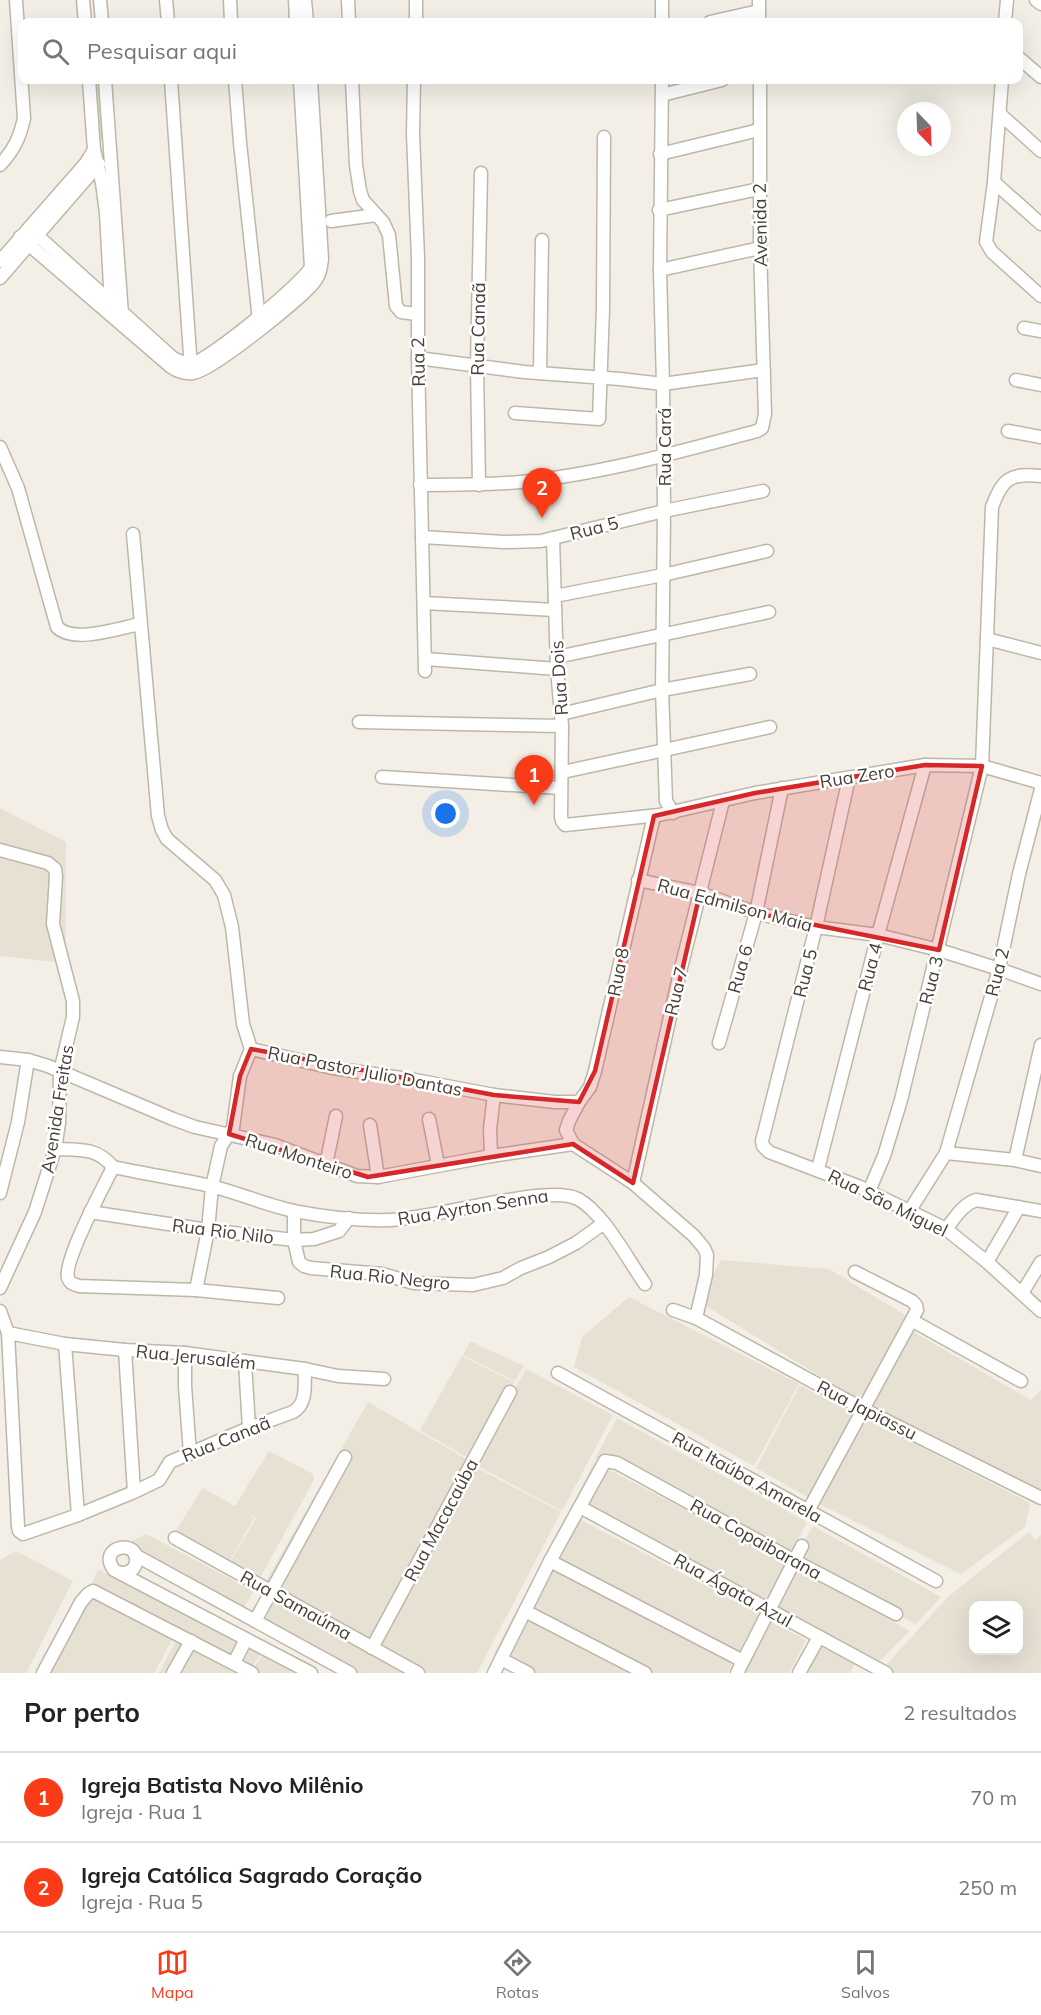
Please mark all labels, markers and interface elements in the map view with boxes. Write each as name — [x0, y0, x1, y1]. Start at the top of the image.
search box — [18, 18, 1023, 84]
icon: search — [39, 35, 72, 68]
text: Pesquisar aqui — [87, 37, 237, 65]
north arrow — [897, 102, 951, 156]
street label: Avenida 2 — [748, 183, 772, 267]
street label: Rua Canaã — [466, 282, 490, 376]
street label: Rua 2 — [406, 337, 430, 387]
street label: Rua Cará — [653, 408, 676, 486]
pin: 2 — [522, 468, 562, 518]
street label: Rua 5 — [567, 511, 621, 545]
street label: Rua Dois — [545, 640, 573, 716]
pin: 1 — [514, 756, 554, 805]
street label: Rua Zero — [818, 759, 896, 793]
your location — [431, 799, 460, 828]
street label: Rua Edmilson Maia — [655, 873, 815, 937]
street label: Rua 4 — [853, 940, 888, 994]
street label: Rua 6 — [722, 942, 758, 996]
street label: Rua 2 — [980, 945, 1014, 999]
street label: Rua 8 — [602, 946, 634, 998]
street label: Rua 5 — [788, 946, 822, 1000]
street label: Rua 3 — [914, 953, 948, 1007]
street label: Rua 7 — [659, 964, 693, 1018]
street label: Rua Pastor Julio Dantas — [266, 1041, 464, 1101]
street label: Avenida Freitas — [36, 1043, 79, 1175]
street label: Rua Monteiro — [242, 1128, 356, 1184]
street label: Rua São Miguel — [824, 1164, 952, 1242]
street label: Rua Ayrton Senna — [396, 1184, 550, 1230]
street label: Rua Rio Nilo — [171, 1213, 275, 1249]
street label: Rua Rio Negro — [329, 1259, 451, 1295]
street label: Rua Jerusalém — [135, 1339, 257, 1375]
street label: Rua Japiassu — [813, 1375, 921, 1445]
street label: Rua Canaã — [178, 1411, 274, 1467]
street label: Rua Itaúba Amarela — [668, 1426, 826, 1528]
street label: Rua Macacaúba — [399, 1455, 483, 1585]
street label: Rua Copaibarana — [686, 1493, 826, 1585]
street label: Rua Ágata Azul — [670, 1548, 796, 1632]
street label: Rua Samaúma — [236, 1565, 356, 1645]
map controls — [969, 1601, 1023, 1655]
button: layers — [969, 1601, 1023, 1655]
text: Por perto — [24, 1696, 140, 1729]
text: 2 resultados — [903, 1700, 1017, 1725]
text: Igreja Batista Novo Milênio — [81, 1771, 364, 1799]
text: 1 — [38, 1785, 50, 1810]
text: 70 m — [970, 1785, 1017, 1810]
text: Igreja · Rua 1 — [81, 1799, 203, 1824]
text: Igreja Católica Sagrado Coração — [81, 1861, 422, 1889]
text: 2 — [38, 1875, 50, 1900]
text: 250 m — [958, 1875, 1017, 1900]
text: Igreja · Rua 5 — [81, 1889, 203, 1914]
tab: Mapa — [151, 1946, 194, 2002]
tab: Rotas — [496, 1946, 539, 2002]
tab: Salvos — [841, 1946, 890, 2002]

